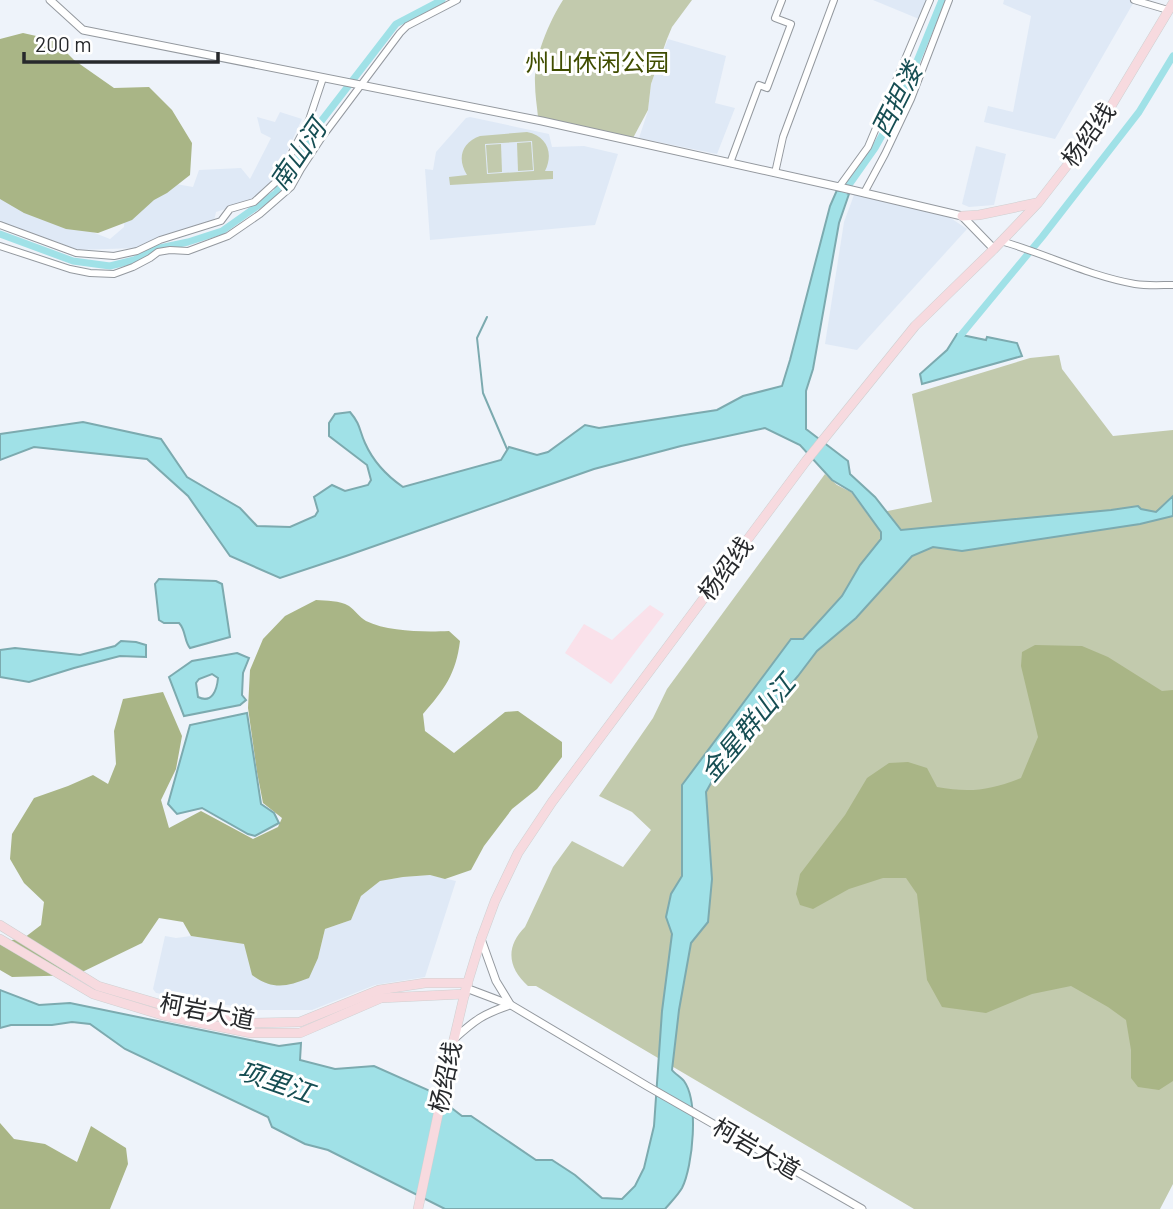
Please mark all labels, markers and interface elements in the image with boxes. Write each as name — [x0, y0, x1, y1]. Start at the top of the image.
scale bar — [24, 21, 219, 65]
text: 200 m — [35, 31, 92, 56]
park label: 州山休闲公园 — [525, 47, 669, 76]
water label: 西担溇 — [864, 55, 929, 141]
street label: 杨绍线 — [1055, 96, 1121, 172]
water label: 南山河 — [262, 109, 334, 195]
street label: 杨绍线 — [692, 531, 758, 606]
water label: 金星群山江 — [693, 665, 802, 787]
street label: 柯岩大道 — [157, 987, 257, 1034]
street label: 杨绍线 — [423, 1038, 466, 1115]
water label: 项里江 — [235, 1053, 321, 1109]
street label: 柯岩大道 — [708, 1111, 806, 1184]

